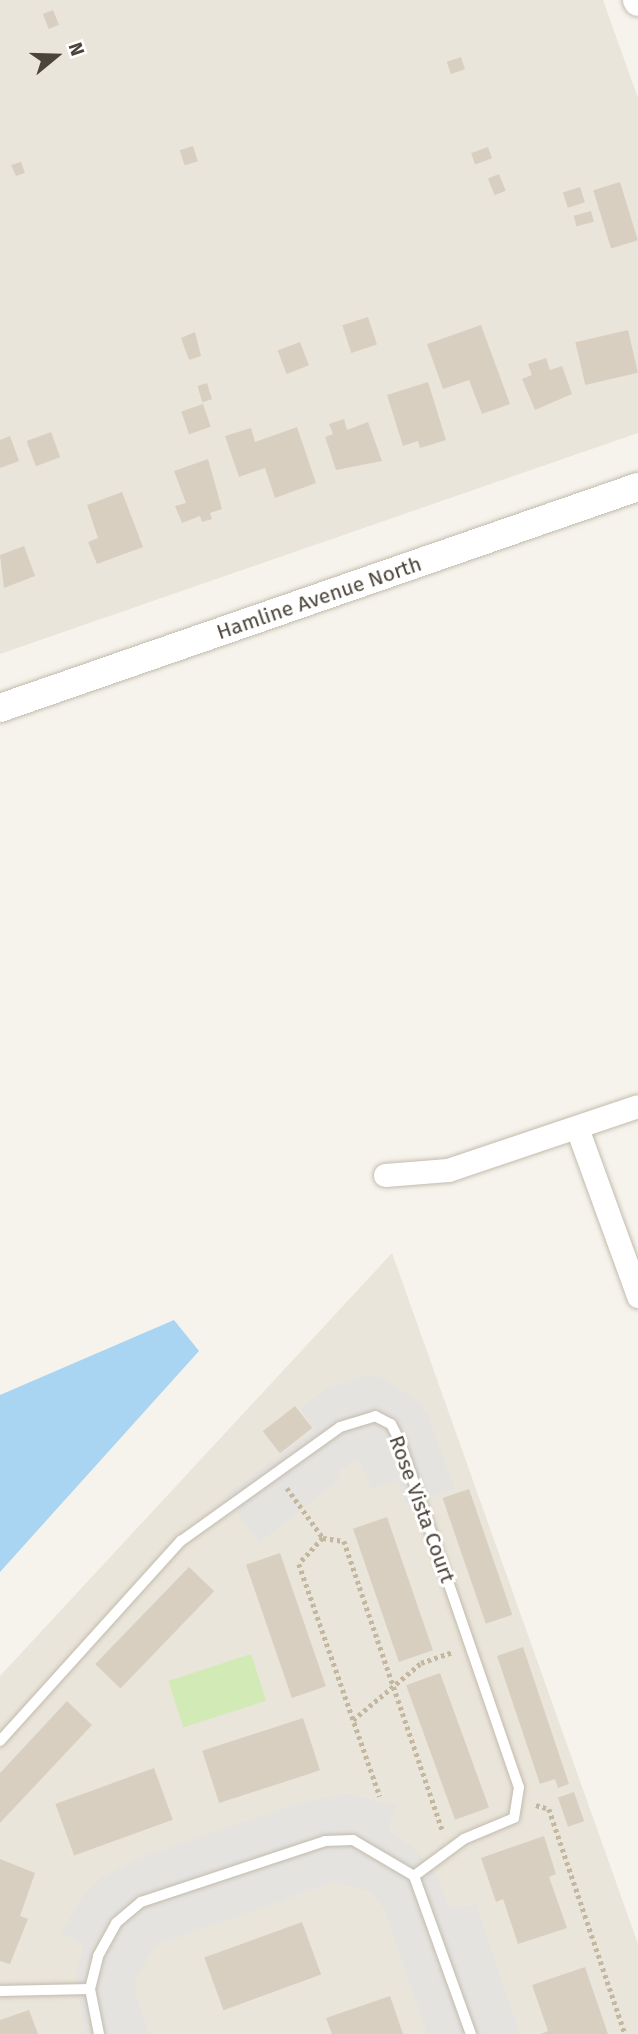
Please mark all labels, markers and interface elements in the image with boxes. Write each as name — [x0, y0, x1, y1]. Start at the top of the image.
north arrow — [21, 21, 91, 91]
text: N — [63, 39, 89, 59]
street label: Hamline Avenue North — [213, 551, 425, 645]
street label: Rose Vista Court — [384, 1432, 460, 1586]

